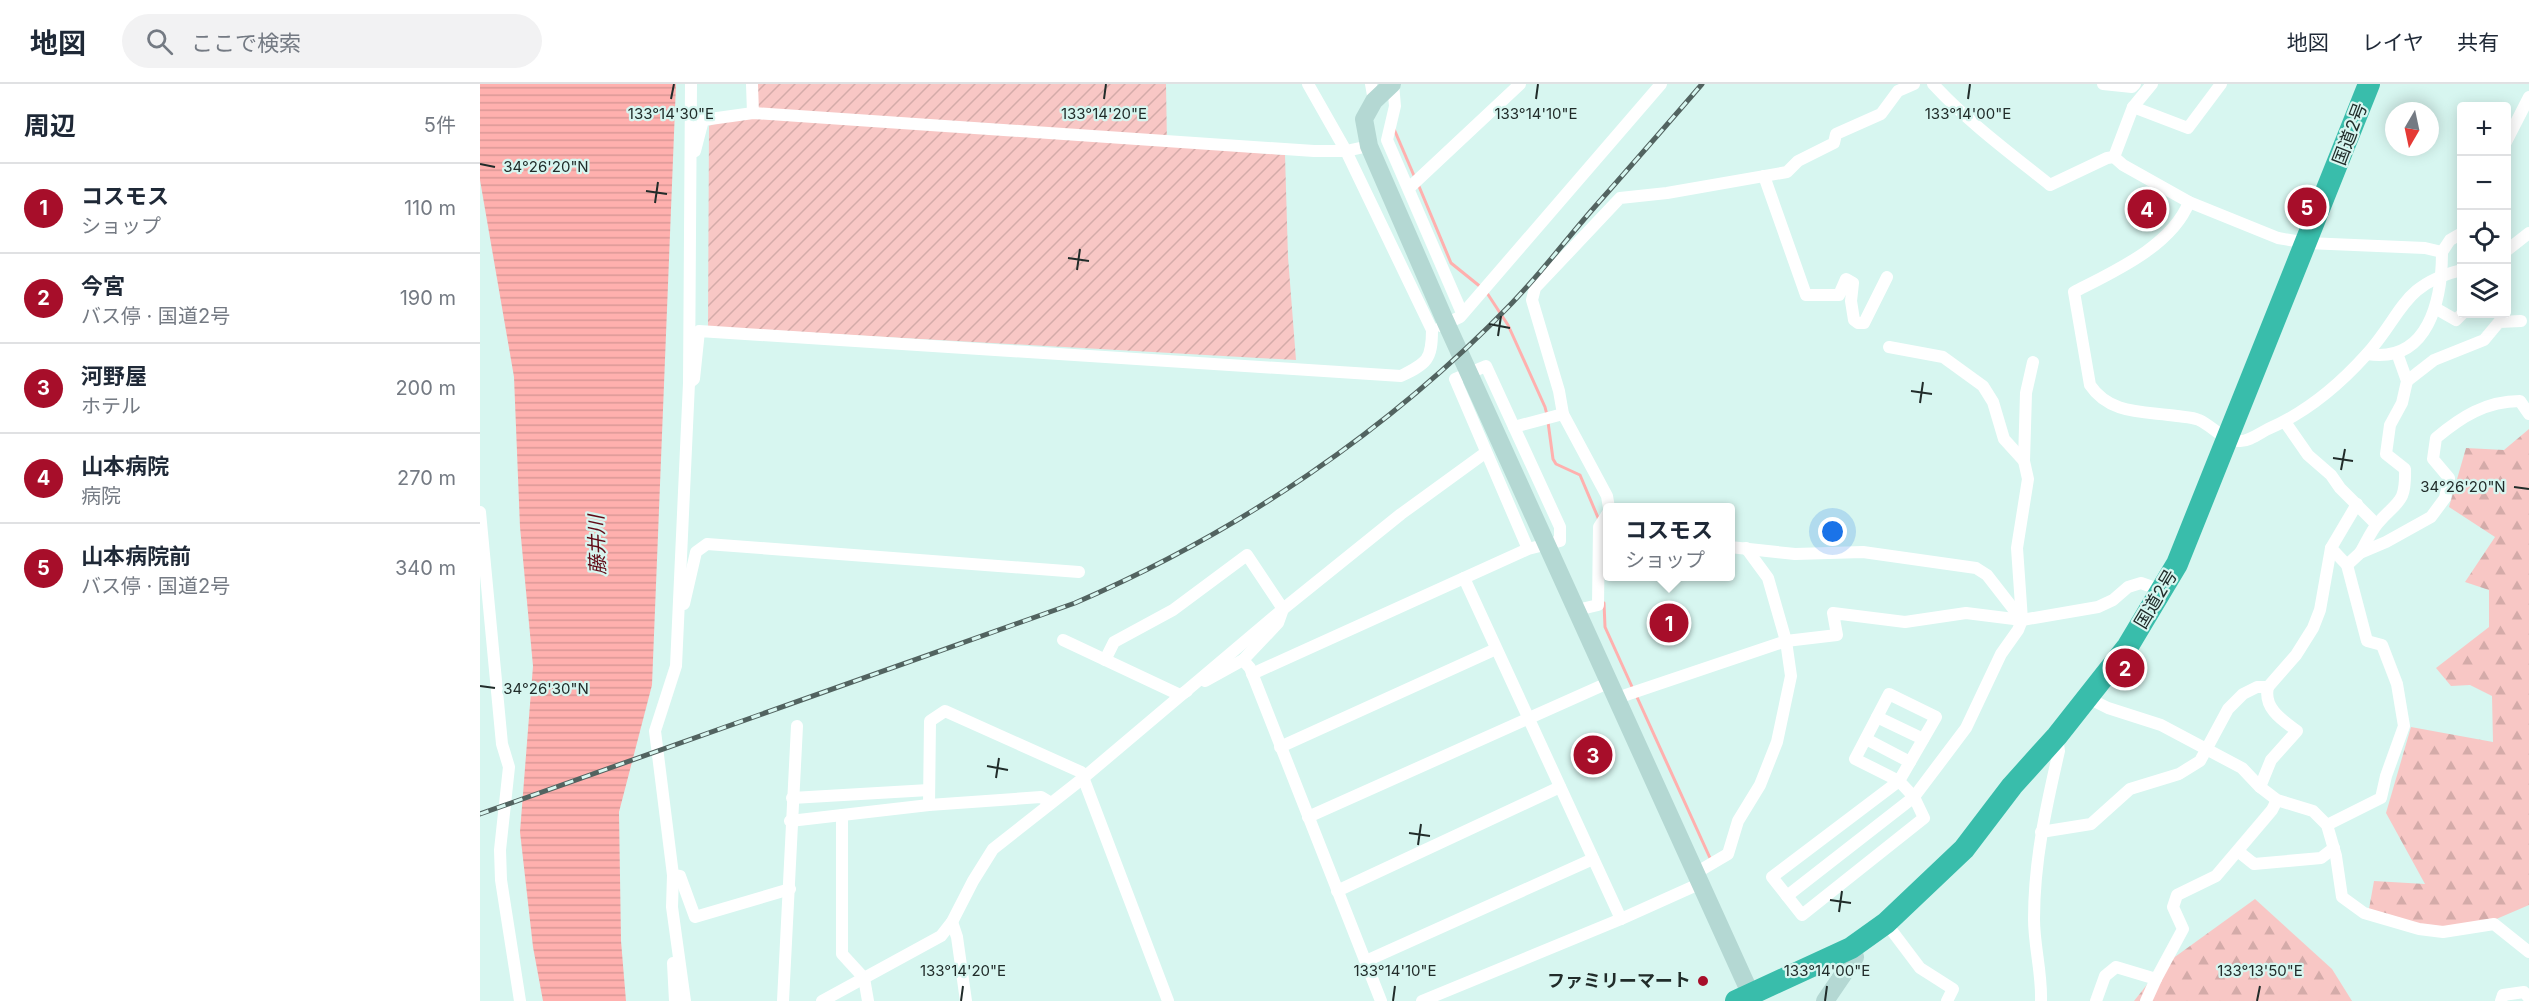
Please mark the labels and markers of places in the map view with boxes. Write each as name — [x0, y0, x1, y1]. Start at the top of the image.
pin: 5 — [2288, 184, 2326, 230]
pin: 4 — [2128, 186, 2166, 232]
pin: 1 — [1650, 600, 1688, 646]
pin: 2 — [2106, 646, 2144, 690]
pin: 3 — [1574, 732, 1612, 778]
place label: ファミリーマート — [1547, 970, 1691, 991]
marker: ファミリーマート — [1696, 974, 1710, 988]

